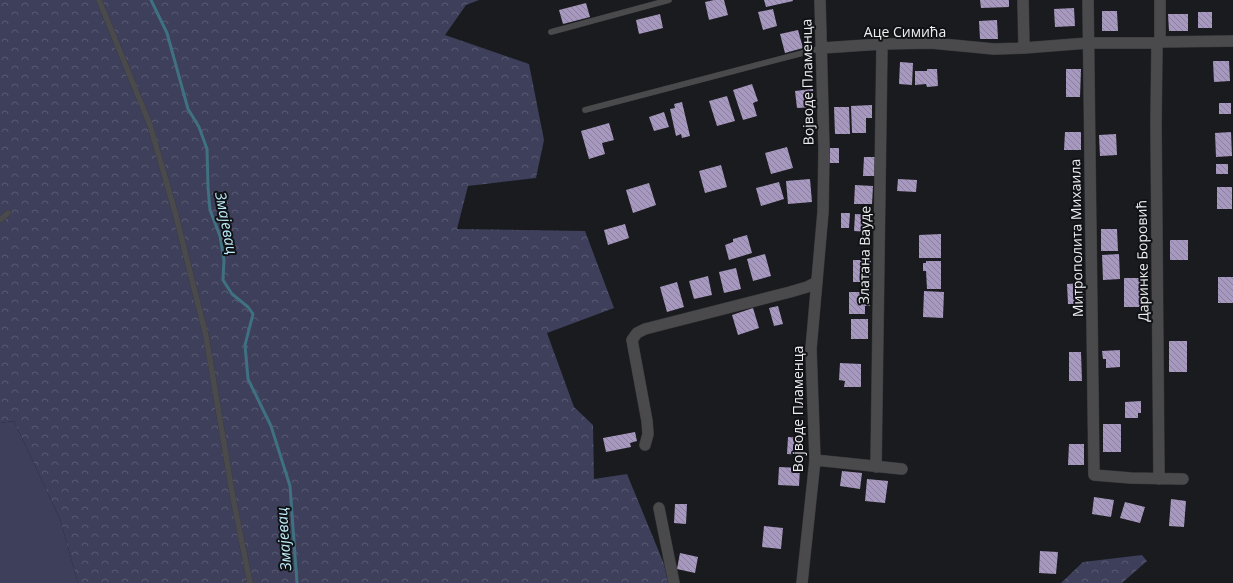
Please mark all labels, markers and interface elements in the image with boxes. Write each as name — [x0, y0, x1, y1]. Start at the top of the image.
street label: Војводе Пламенца — [796, 19, 818, 145]
street label: Аце Симића — [864, 22, 946, 41]
street label: Митрополита Михаила — [1065, 159, 1087, 317]
water label: Змајевац — [211, 189, 243, 256]
street label: Даринке Боровић — [1131, 200, 1153, 322]
street label: Златана Вауде — [854, 206, 874, 304]
street label: Војводе Пламенца — [788, 346, 807, 472]
water label: Змајевац — [271, 506, 295, 572]

